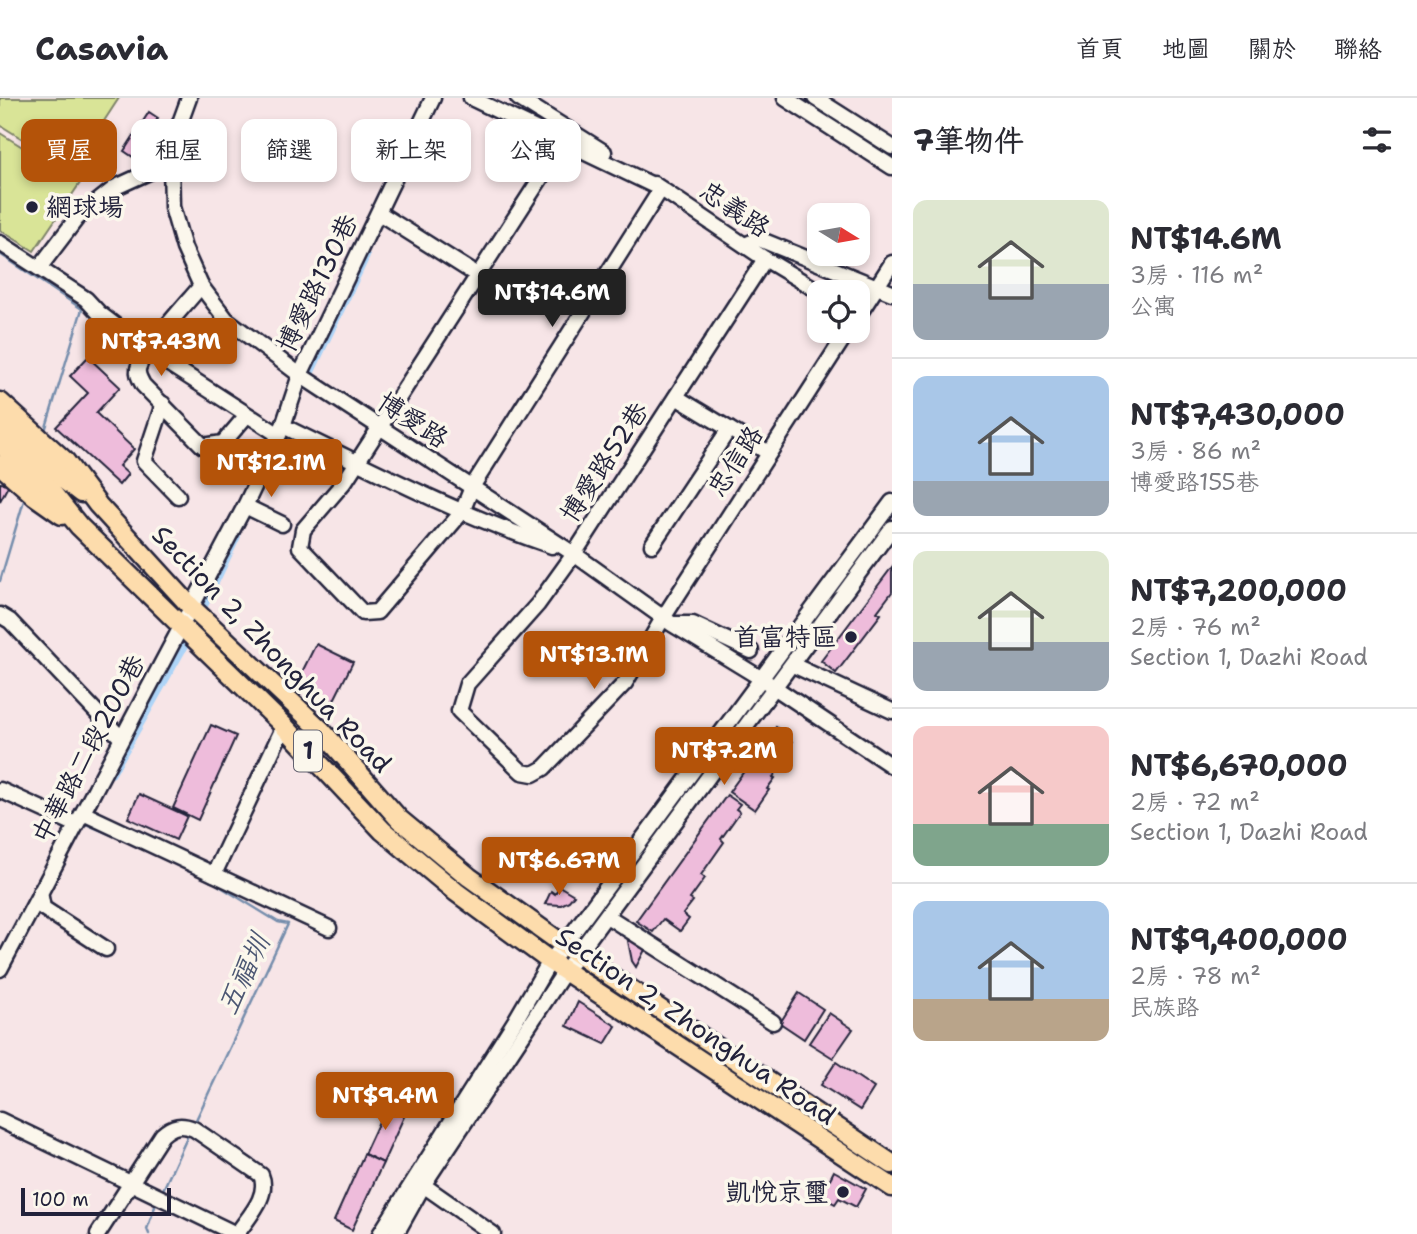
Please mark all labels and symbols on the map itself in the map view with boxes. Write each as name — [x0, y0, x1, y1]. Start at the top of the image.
street label: 忠義路 — [693, 172, 777, 245]
place label: 網球場 — [46, 189, 124, 224]
marker: 網球場 — [24, 199, 40, 215]
north arrow — [807, 203, 870, 266]
street label: 博愛路130巷 — [268, 208, 365, 358]
pin: NT$14.6M — [480, 270, 624, 329]
pin: NT$7.43M — [89, 318, 233, 378]
street label: 博愛路 — [371, 384, 456, 456]
street label: 博愛路52巷 — [552, 395, 656, 529]
street label: 忠信路 — [699, 418, 771, 503]
pin: NT$12.1M — [199, 440, 343, 499]
street label: Section 2, Zhonghua Road — [145, 517, 400, 780]
place label: 首富特區 — [733, 619, 837, 654]
marker: 首富特區 — [843, 629, 859, 645]
pin: NT$13.1M — [522, 632, 666, 691]
street label: 中華路二段200巷 — [23, 648, 152, 849]
pin: NT$7.2M — [659, 728, 789, 787]
road number: 1 — [294, 730, 322, 772]
pin: NT$6.67M — [487, 838, 631, 897]
street label: Section 2, Zhonghua Road — [549, 918, 843, 1133]
water label: 五福圳 — [208, 925, 279, 1020]
pin: NT$9.4M — [320, 1072, 450, 1132]
place label: 凱悅京璽 — [725, 1174, 829, 1209]
marker: 凱悅京璽 — [835, 1184, 851, 1200]
scale bar — [21, 1185, 172, 1217]

